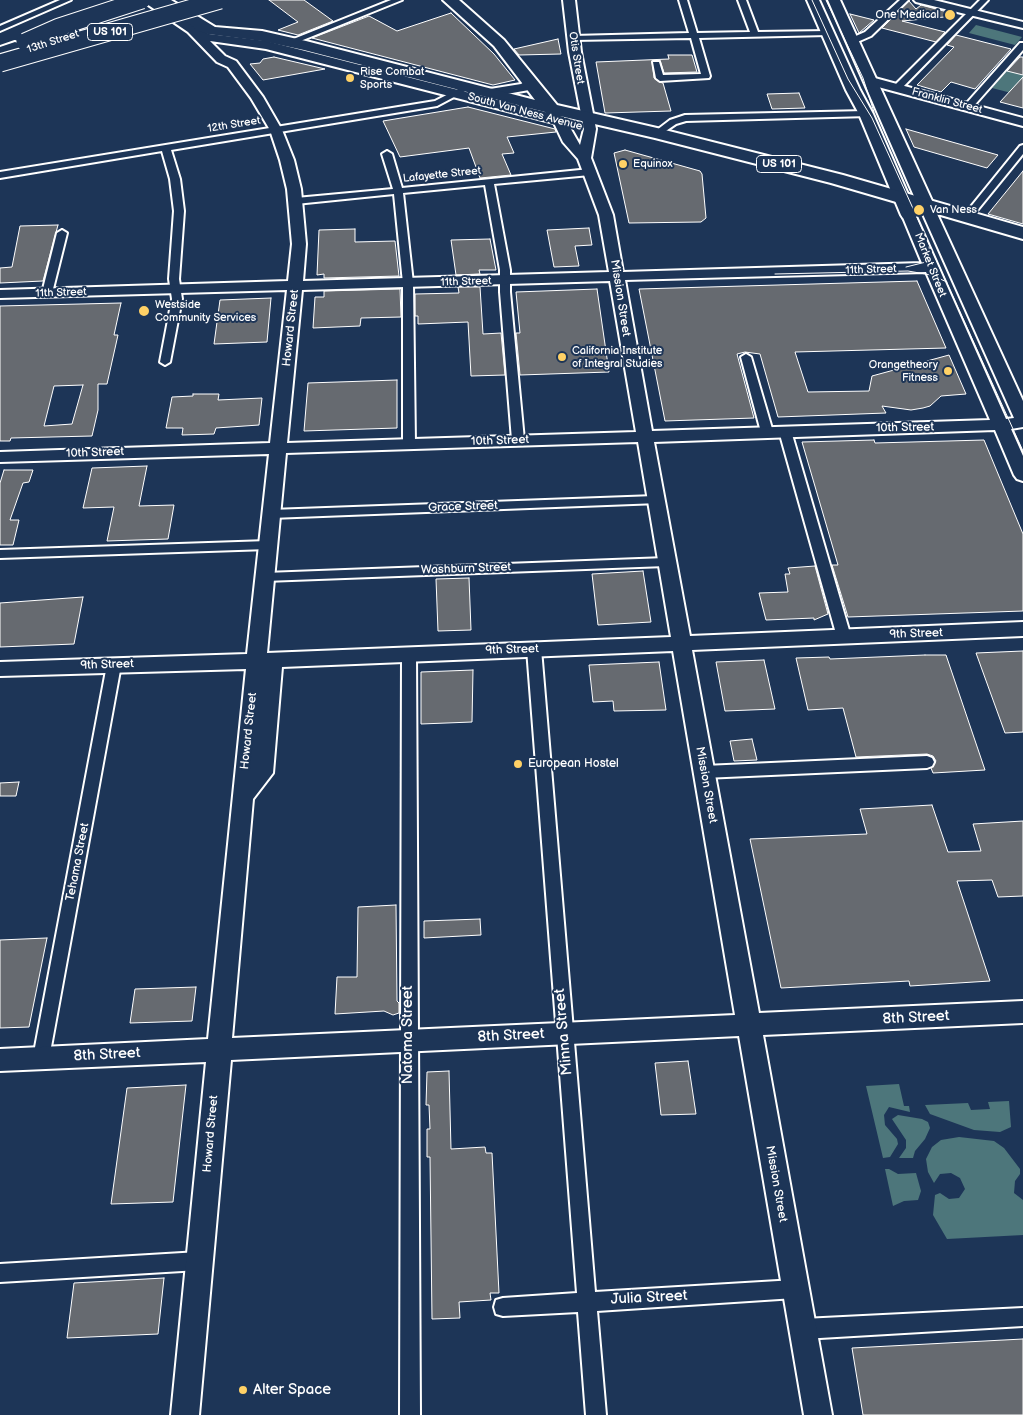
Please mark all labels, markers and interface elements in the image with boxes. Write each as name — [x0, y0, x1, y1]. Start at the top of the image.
place label: One Medical — [875, 8, 939, 22]
marker: One Medical — [943, 8, 957, 22]
road number: US 101 — [88, 24, 132, 41]
street label: 13th Street — [25, 27, 81, 57]
street label: Otis Street — [565, 31, 587, 85]
place label: Rise Combat Sports — [360, 65, 424, 91]
marker: Rise Combat Sports — [344, 72, 356, 84]
street label: Franklin Street — [910, 85, 984, 117]
street label: South Van Ness Avenue — [466, 90, 584, 134]
street label: 12th Street — [207, 114, 261, 136]
road number: US 101 — [756, 156, 802, 172]
place label: Equinox — [633, 157, 673, 171]
marker: Equinox — [617, 158, 629, 170]
street label: Lafayette Street — [402, 164, 482, 186]
marker: Van Ness — [912, 203, 926, 217]
place label: Van Ness — [930, 203, 977, 217]
street label: Market Street — [911, 231, 949, 299]
street label: Mission Street — [607, 259, 633, 337]
street label: 11th Street — [845, 263, 897, 277]
street label: 11th Street — [440, 275, 492, 289]
street label: 11th Street — [35, 286, 87, 300]
street label: Howard Street — [280, 289, 302, 367]
place label: Westside Community Services — [155, 298, 256, 324]
marker: Westside Community Services — [137, 304, 151, 318]
place label: California Institute of Integral Studies — [572, 344, 662, 370]
marker: California Institute of Integral Studies — [556, 351, 568, 363]
place label: Orangetheory Fitness — [869, 358, 938, 384]
marker: Orangetheory Fitness — [942, 365, 954, 377]
street label: 10th Street — [876, 420, 934, 436]
street label: 10th Street — [471, 433, 529, 449]
street label: 10th Street — [66, 445, 124, 461]
street label: Grace Street — [428, 499, 498, 515]
street label: Washburn Street — [421, 560, 511, 578]
street label: 9th Street — [889, 626, 943, 642]
street label: 9th Street — [485, 642, 539, 658]
street label: 9th Street — [80, 657, 134, 673]
street label: Howard Street — [238, 692, 260, 770]
street label: Mission Street — [692, 746, 720, 824]
place label: European Hostel — [528, 757, 619, 771]
marker: European Hostel — [512, 758, 524, 770]
street label: Tehama Street — [63, 822, 93, 902]
street label: Natoma Street — [399, 986, 417, 1084]
street label: Minna Street — [551, 988, 577, 1076]
street label: 8th Street — [882, 1007, 950, 1029]
street label: 8th Street — [477, 1025, 545, 1047]
street label: 8th Street — [73, 1044, 141, 1066]
street label: Howard Street — [200, 1095, 222, 1173]
street label: Mission Street — [762, 1145, 790, 1223]
street label: Julia Street — [610, 1287, 688, 1309]
place label: Alter Space — [253, 1381, 331, 1399]
marker: Alter Space — [237, 1384, 249, 1396]

